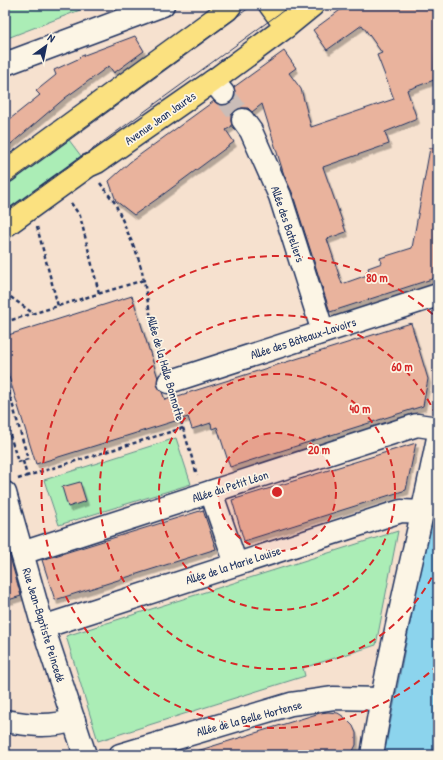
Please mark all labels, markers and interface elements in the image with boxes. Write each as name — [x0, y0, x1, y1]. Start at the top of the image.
north arrow — [26, 26, 66, 66]
text: N — [45, 30, 58, 45]
street label: Avenue Jean Jaurès — [121, 87, 199, 149]
street label: Allée des Bateliers — [267, 184, 309, 265]
text: 80 m — [366, 269, 388, 286]
street label: Allée de la Halle Bonnotte — [143, 313, 189, 423]
street label: Allée des Bâteaux-Lavoirs — [248, 313, 358, 363]
text: 60 m — [391, 358, 413, 375]
text: 40 m — [350, 400, 370, 417]
text: 20 m — [308, 441, 330, 458]
street label: Allée du Petit Léon — [190, 466, 270, 506]
centre of rings — [270, 485, 284, 499]
street label: Allée de la Marie Louise — [183, 542, 283, 588]
street label: Rue Jean-Baptiste Peincedé — [19, 566, 70, 684]
street label: Allée de la Belle Hortense — [194, 696, 304, 740]

